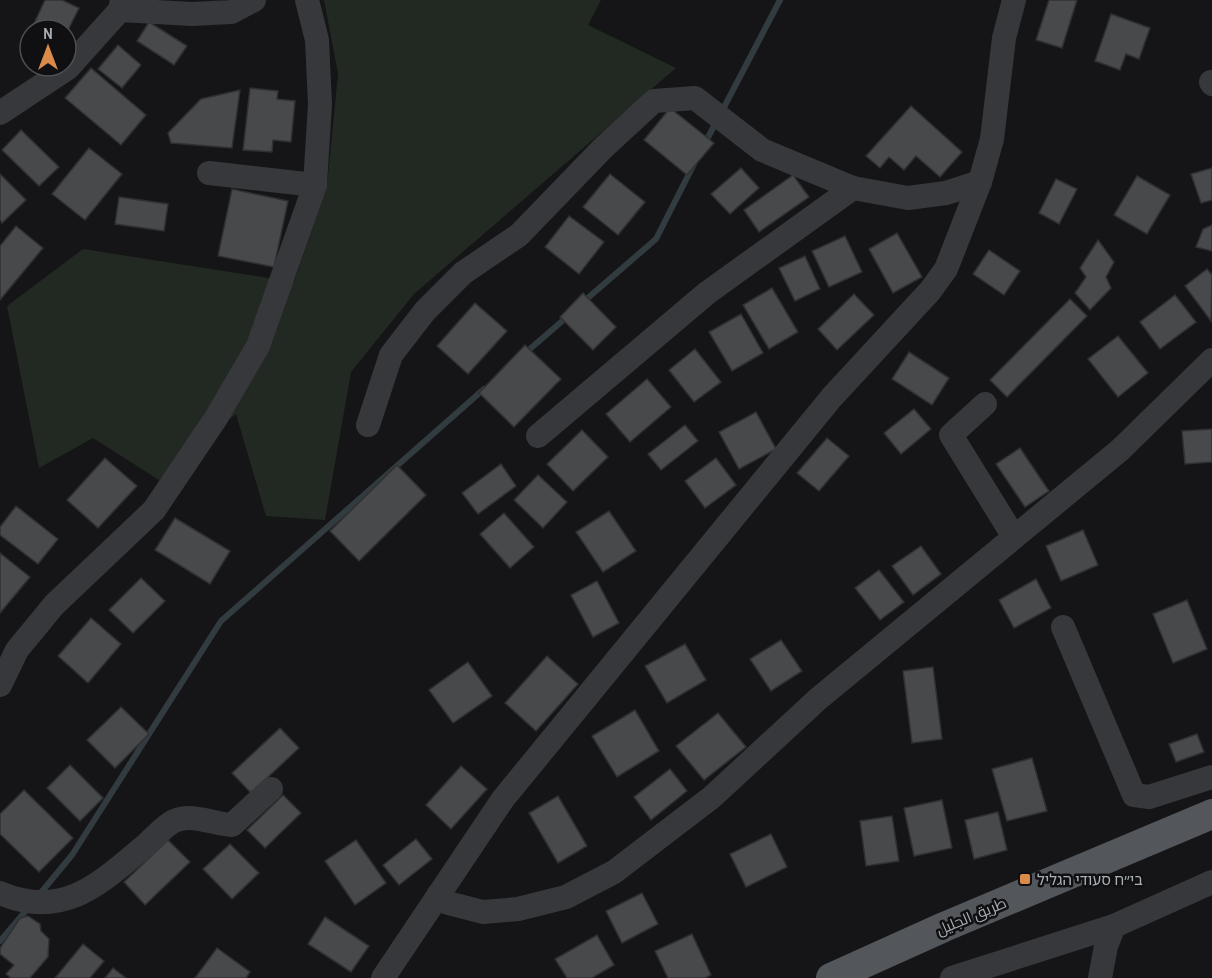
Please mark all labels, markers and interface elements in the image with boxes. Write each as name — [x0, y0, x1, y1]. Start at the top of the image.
north arrow — [18, 18, 78, 78]
text: N — [43, 22, 53, 44]
place label: בי״ח סעודי הגליל — [1037, 869, 1143, 890]
marker: בי״ח סעודי הגליל — [1018, 872, 1032, 886]
street label: طريق الجليل — [933, 892, 1009, 940]

